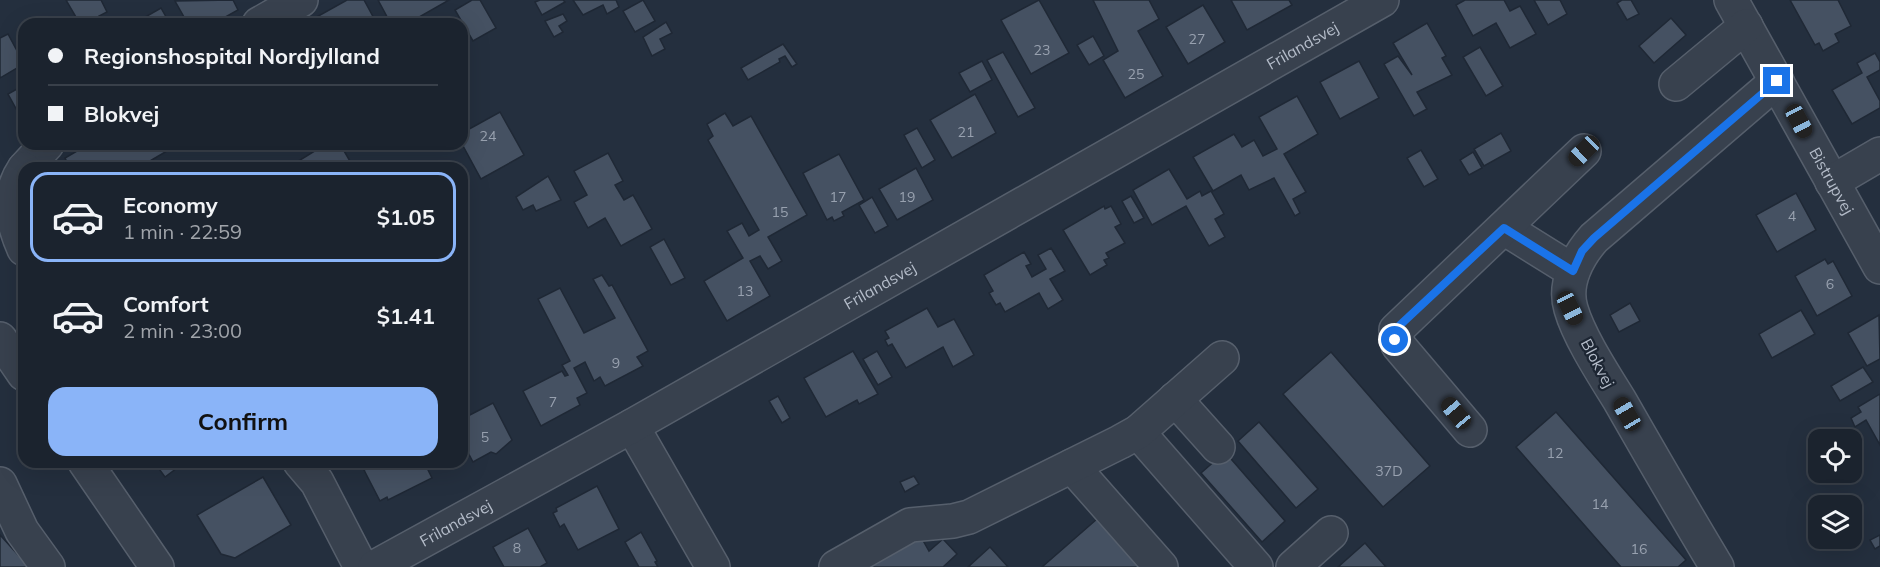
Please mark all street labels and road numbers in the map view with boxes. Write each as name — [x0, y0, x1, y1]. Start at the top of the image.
street label: Frilandsvej — [1263, 17, 1342, 74]
street label: Bistrupvej — [1805, 144, 1859, 218]
street label: Frilandsvej — [840, 257, 919, 314]
street label: Blokvej — [1577, 335, 1619, 391]
street label: Frilandsvej — [416, 495, 495, 551]

